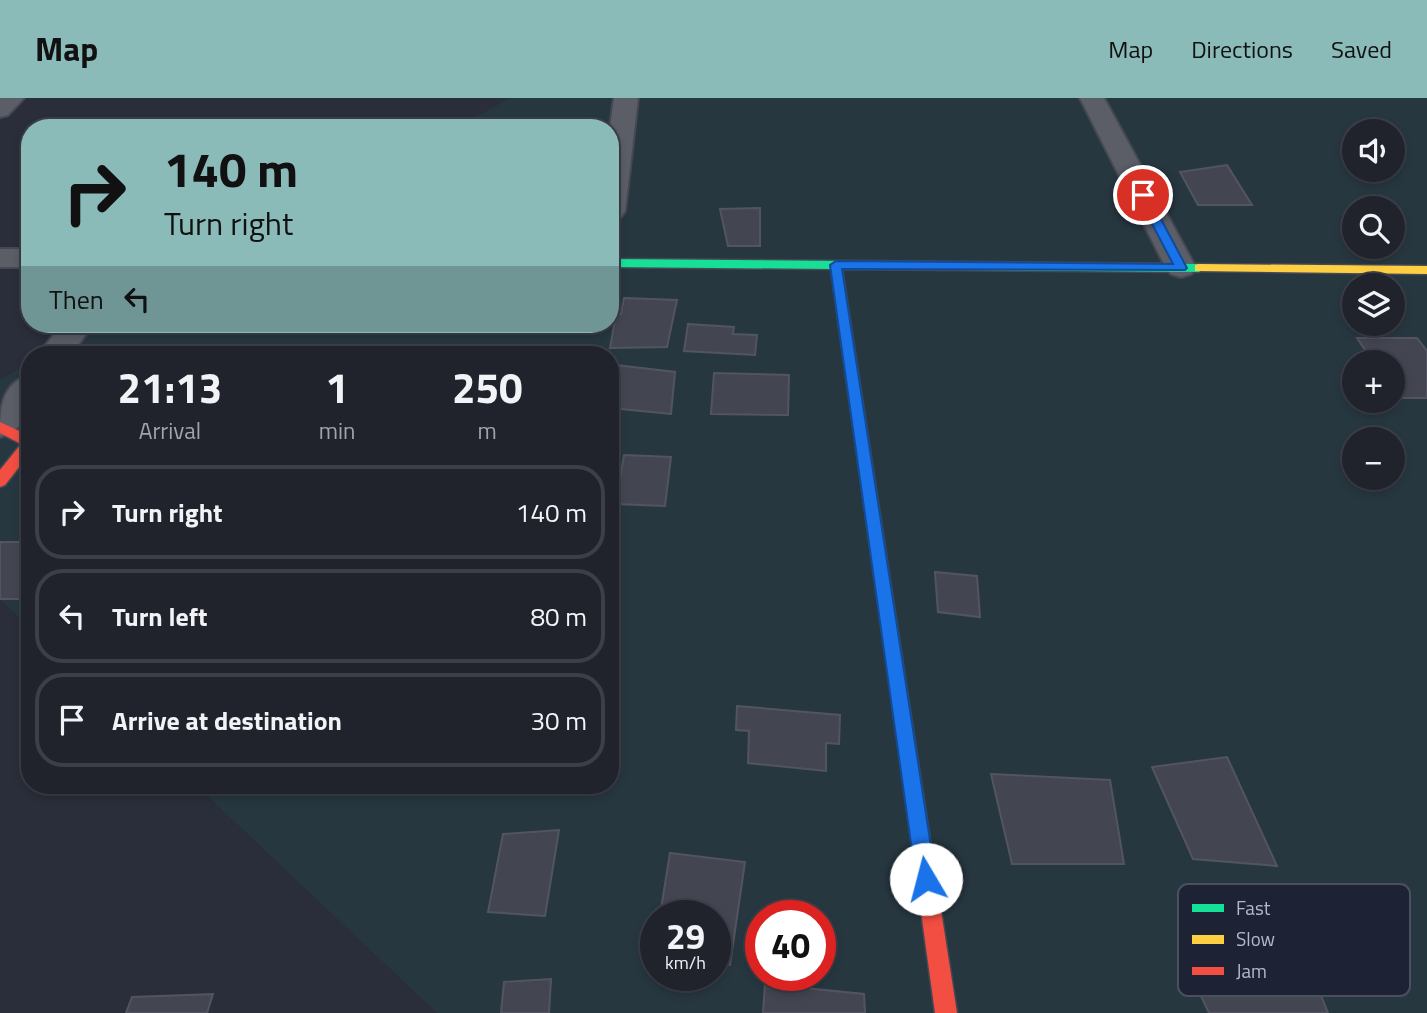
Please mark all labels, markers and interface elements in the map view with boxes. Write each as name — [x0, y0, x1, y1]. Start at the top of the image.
text: Map — [35, 24, 98, 74]
text: Map — [1108, 31, 1153, 67]
text: Directions — [1191, 31, 1293, 67]
text: Saved — [1331, 31, 1392, 67]
map controls — [1342, 119, 1405, 490]
button: sound — [1342, 119, 1405, 182]
text: 140 m — [164, 131, 298, 206]
icon: right — [49, 147, 140, 238]
pin — [1113, 165, 1173, 225]
icon: arrive — [1124, 176, 1162, 214]
button: search — [1342, 196, 1405, 259]
text: Turn right — [164, 199, 293, 247]
button: layers — [1342, 273, 1405, 336]
text: Then — [49, 280, 104, 319]
icon: left — [118, 280, 156, 318]
button: + — [1342, 350, 1405, 413]
text: 21:13 — [117, 355, 222, 419]
text: 1 — [325, 355, 349, 419]
text: 250 — [452, 355, 522, 419]
text: Arrival — [139, 413, 201, 448]
text: min — [319, 413, 355, 448]
text: m — [478, 413, 497, 448]
button: − — [1342, 427, 1405, 490]
icon: right — [53, 493, 91, 531]
text: Turn right — [112, 493, 223, 532]
text: 140 m — [516, 493, 587, 532]
icon: left — [53, 597, 91, 635]
text: Turn left — [112, 597, 207, 636]
text: 80 m — [530, 597, 587, 636]
icon: arrive — [53, 701, 91, 739]
text: Arrive at destination — [112, 701, 342, 740]
text: 30 m — [530, 701, 587, 740]
position arrow — [889, 842, 963, 916]
legend — [1178, 884, 1410, 996]
text: Fast — [1236, 893, 1271, 922]
speed limit sign: 40 — [745, 900, 836, 991]
text: 29 — [666, 909, 705, 963]
text: Slow — [1236, 924, 1275, 953]
text: km/h — [665, 949, 706, 976]
text: Jam — [1236, 956, 1267, 985]

